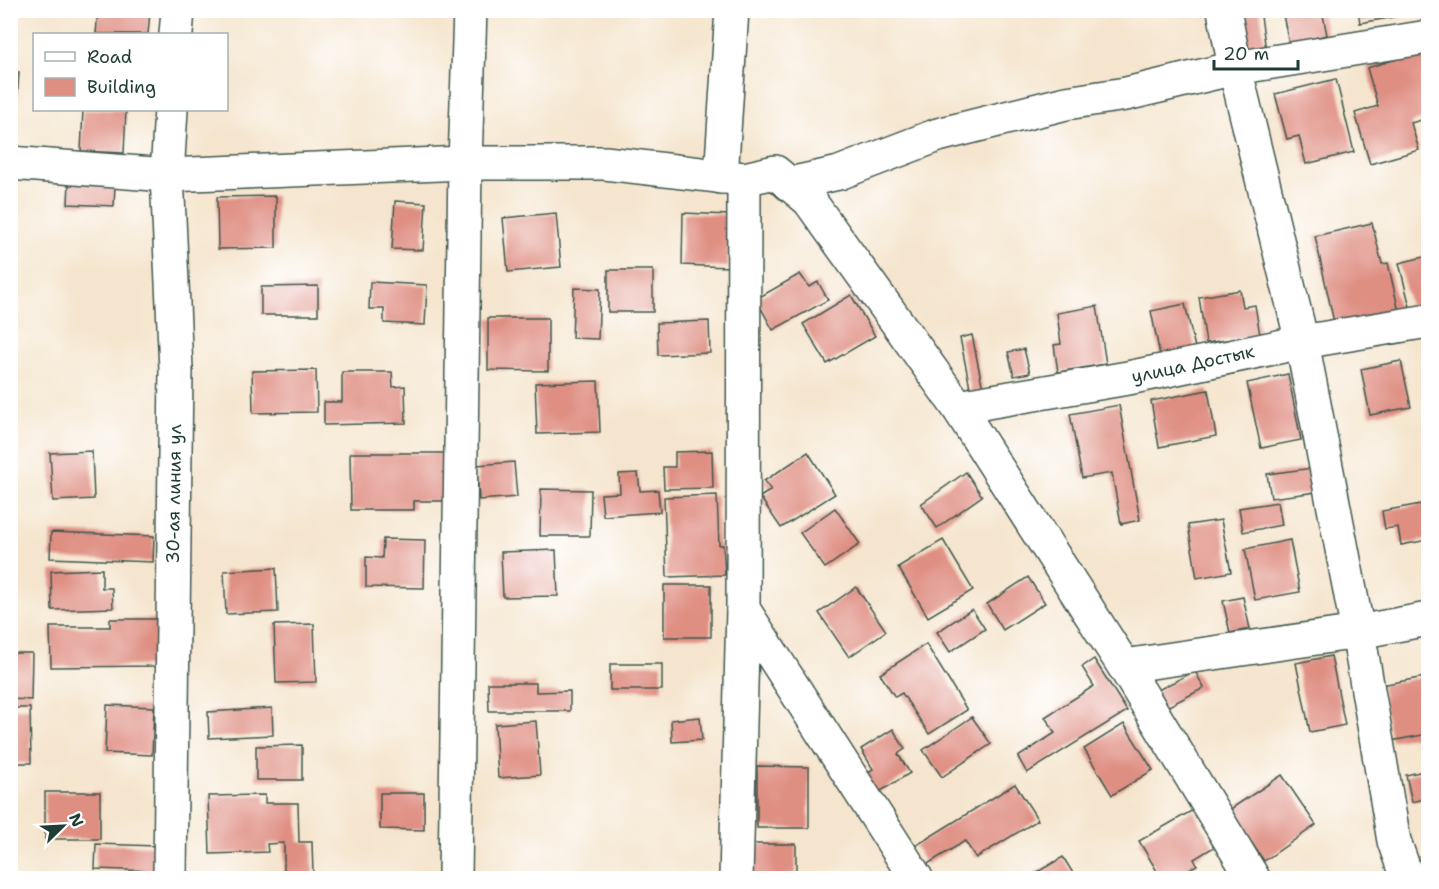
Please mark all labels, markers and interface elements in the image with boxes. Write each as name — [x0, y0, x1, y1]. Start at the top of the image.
legend — [33, 33, 228, 111]
scale bar — [1214, 33, 1298, 71]
text: 20 m — [1223, 42, 1269, 66]
text: Road — [87, 45, 132, 69]
text: Building — [87, 75, 156, 99]
street label: улица Достык — [1129, 339, 1257, 389]
street label: 30-ая линия ул — [161, 424, 187, 564]
north arrow — [33, 796, 93, 856]
text: N — [64, 810, 88, 830]

